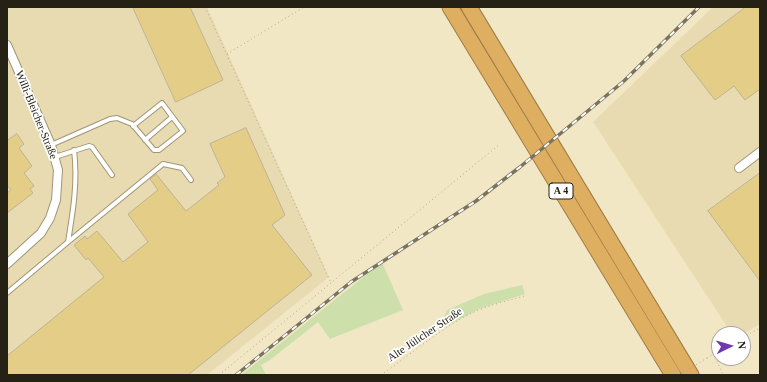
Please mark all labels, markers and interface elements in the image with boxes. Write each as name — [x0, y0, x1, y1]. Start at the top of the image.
street label: Willi-Bleicher-Straße — [12, 69, 60, 161]
road number: A 4 — [549, 183, 573, 199]
street label: Alte Jülicher Straße — [385, 305, 465, 365]
north arrow — [711, 326, 751, 366]
text: N — [736, 341, 748, 350]

